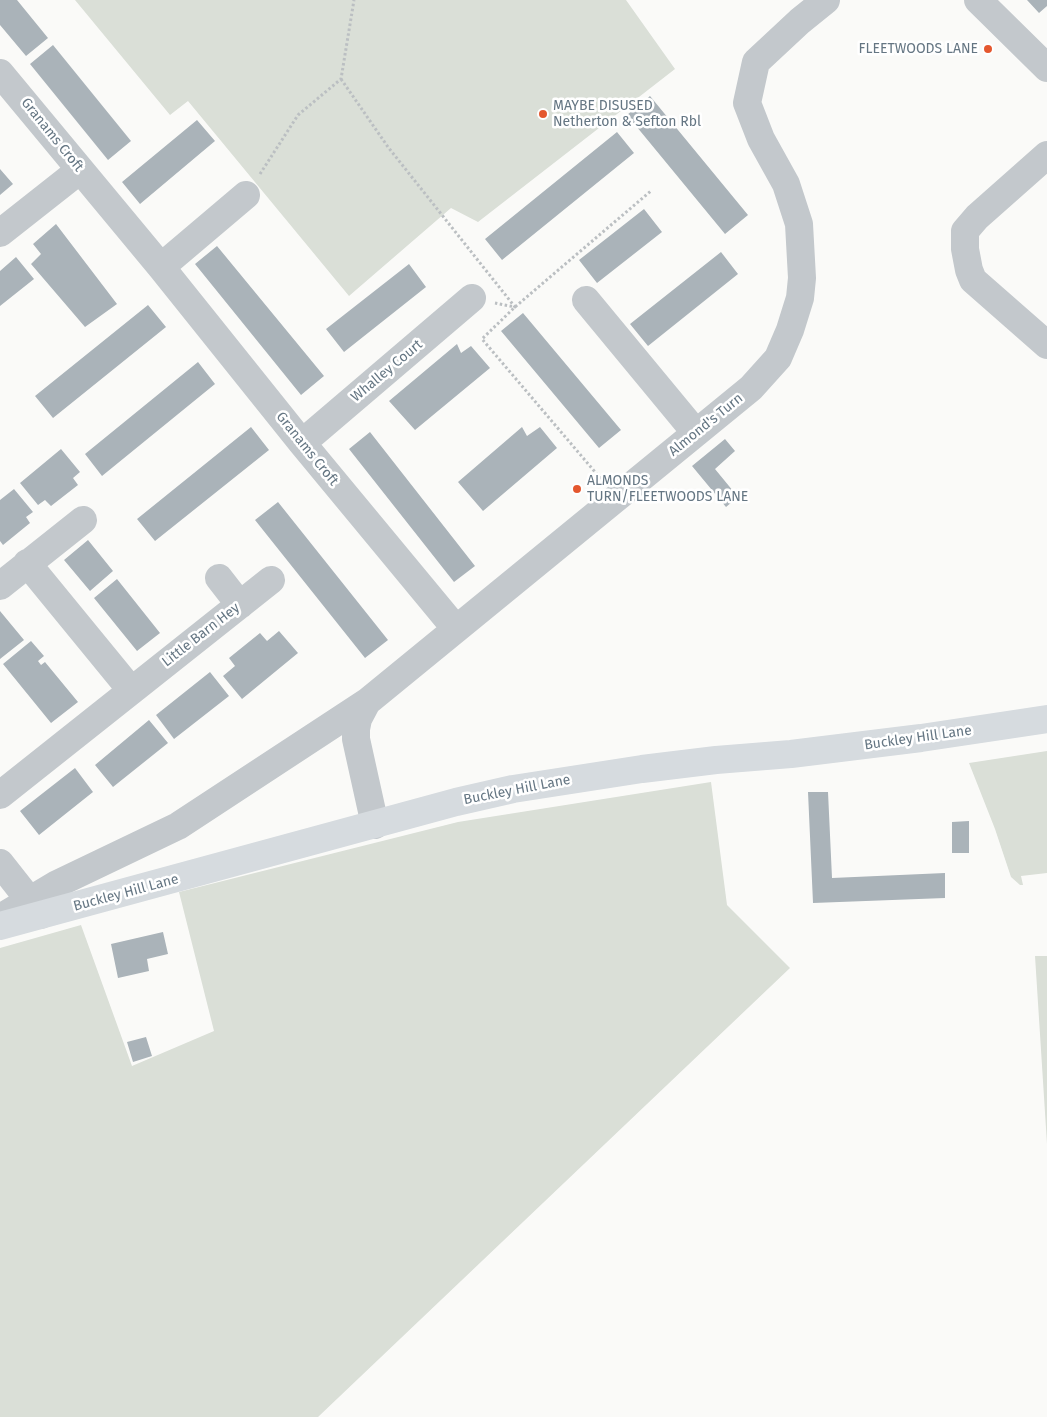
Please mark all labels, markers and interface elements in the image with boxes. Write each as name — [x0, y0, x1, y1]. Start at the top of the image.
place label: FLEETWOODS LANE — [859, 41, 978, 57]
marker: FLEETWOODS LANE — [982, 43, 994, 55]
street label: Granams Croft — [17, 95, 87, 175]
place label: MAYBE DISUSED Netherton & Sefton Rbl — [553, 98, 701, 130]
marker: MAYBE DISUSED Netherton & Sefton Rbl — [537, 108, 549, 120]
street label: Whalley Court — [348, 336, 426, 406]
street label: Almond's Turn — [666, 390, 746, 460]
street label: Granams Croft — [272, 409, 342, 489]
place label: ALMONDS TURN/FLEETWOODS LANE — [587, 473, 748, 506]
marker: ALMONDS TURN/FLEETWOODS LANE — [571, 483, 583, 495]
street label: Little Barn Hey — [159, 600, 243, 670]
street label: Buckley Hill Lane — [863, 722, 973, 754]
street label: Buckley Hill Lane — [462, 771, 572, 809]
street label: Buckley Hill Lane — [71, 871, 181, 915]

